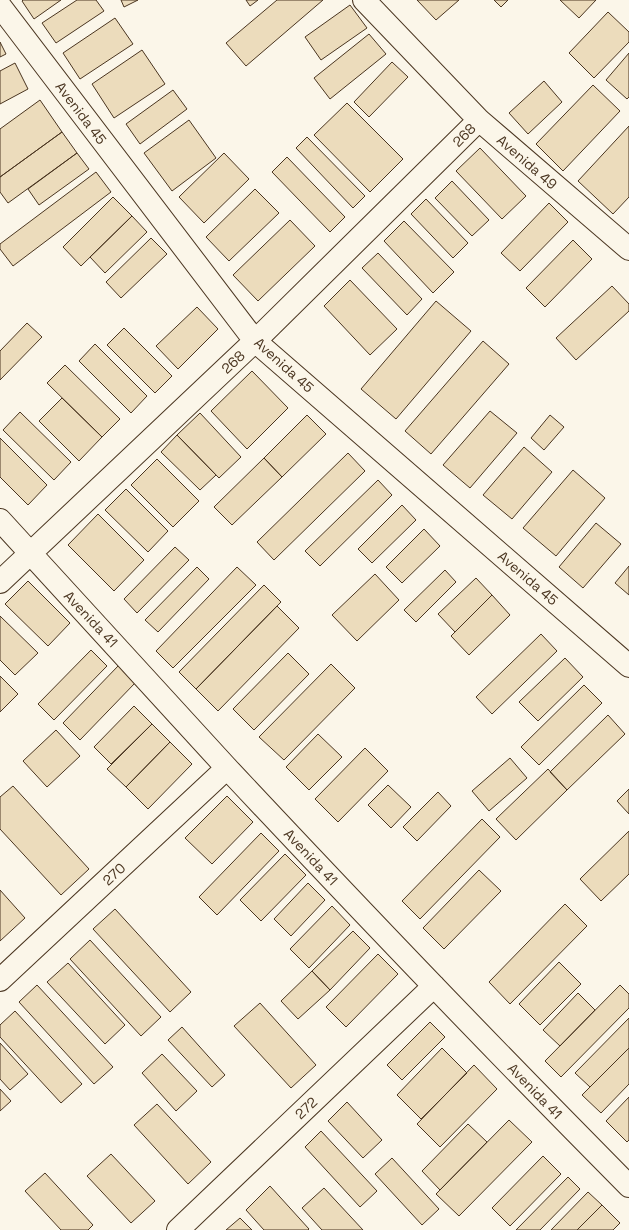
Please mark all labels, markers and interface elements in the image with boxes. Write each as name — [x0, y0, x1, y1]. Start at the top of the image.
street label: Avenida 45 — [52, 78, 110, 148]
street label: 268 — [449, 119, 480, 150]
street label: Avenida 49 — [493, 131, 561, 193]
street label: Avenida 45 — [251, 334, 317, 396]
street label: 268 — [217, 346, 249, 377]
street label: Avenida 45 — [494, 547, 562, 609]
street label: Avenida 41 — [60, 587, 122, 651]
street label: Avenida 41 — [280, 825, 342, 889]
street label: 270 — [99, 859, 129, 889]
street label: Avenida 41 — [504, 1059, 566, 1123]
street label: 272 — [291, 1093, 321, 1123]

